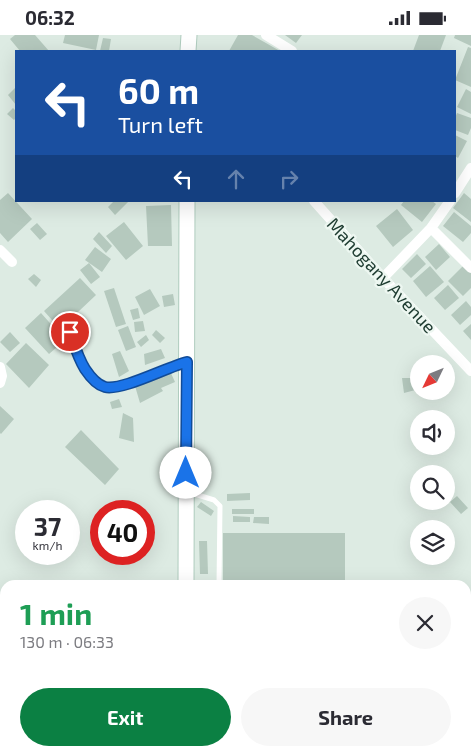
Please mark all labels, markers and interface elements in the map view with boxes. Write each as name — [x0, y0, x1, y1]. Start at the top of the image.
text: 06:32 — [25, 6, 75, 29]
text: 60 m — [118, 69, 199, 111]
icon: left — [35, 70, 100, 135]
text: Turn left — [118, 111, 203, 137]
icon: left — [169, 165, 197, 193]
icon: ahead — [222, 165, 250, 193]
icon: right — [275, 165, 303, 193]
street label: Mahogany Avenue — [323, 213, 441, 337]
pin — [49, 311, 91, 353]
icon: arrive — [56, 318, 84, 346]
north arrow — [410, 355, 455, 400]
map controls — [410, 355, 455, 565]
button: sound — [410, 410, 455, 455]
position arrow — [159, 446, 211, 498]
button: search — [410, 465, 455, 510]
speed limit sign: 40 — [90, 500, 155, 565]
text: 37 — [34, 511, 61, 541]
button: layers — [410, 520, 455, 565]
text: km/h — [33, 538, 62, 552]
text: 1 min — [20, 595, 92, 631]
button: close — [399, 597, 451, 649]
text: 130 m · 06:33 — [20, 632, 114, 651]
button: Exit — [20, 688, 231, 746]
button: Share — [241, 688, 451, 746]

